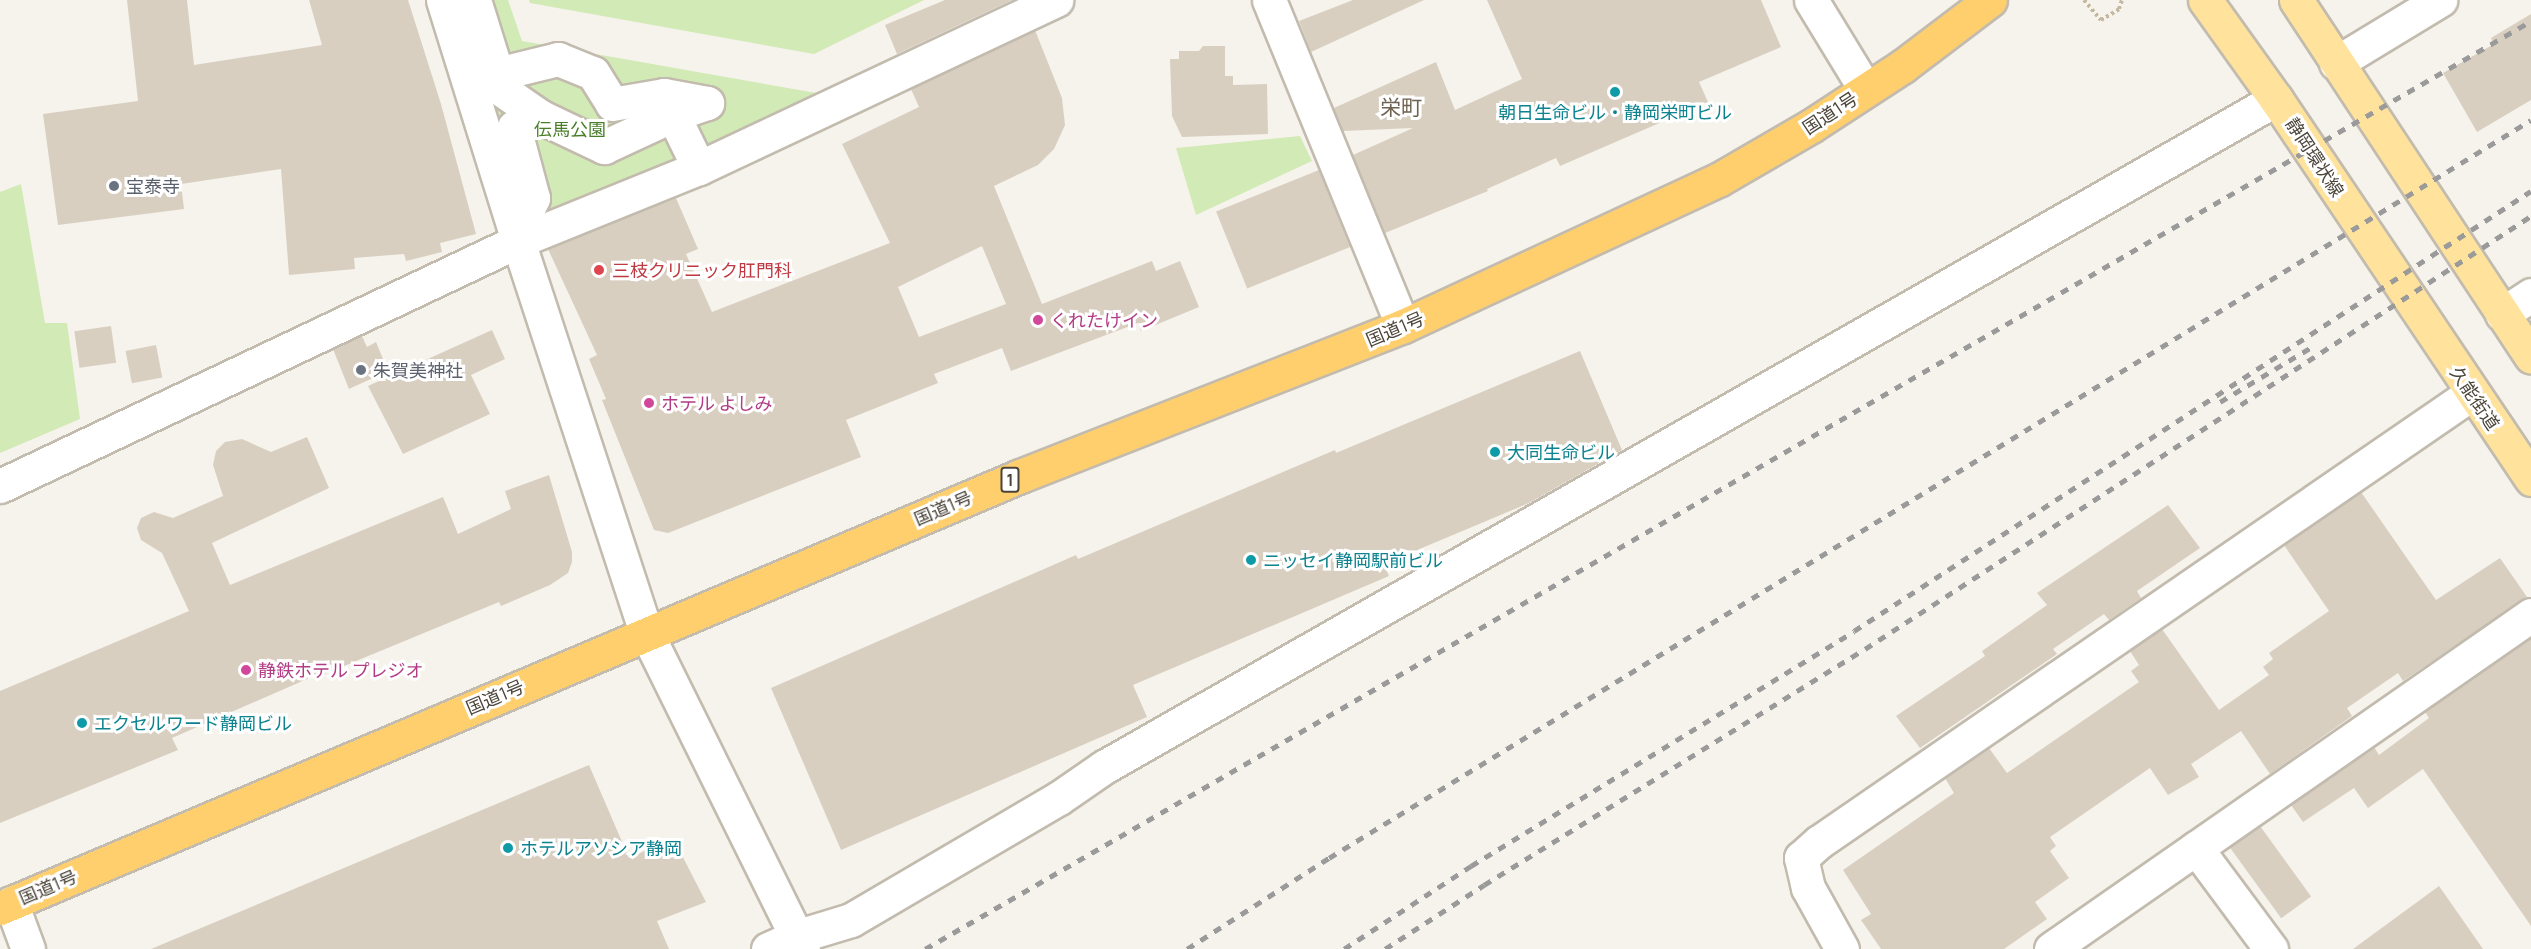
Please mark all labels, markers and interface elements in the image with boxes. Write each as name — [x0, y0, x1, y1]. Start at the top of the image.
marker: 朝日生命ビル・静岡栄町ビル — [1608, 85, 1622, 99]
street label: 国道1号 — [1799, 87, 1861, 139]
district label: 栄町 — [1380, 94, 1422, 120]
place label: 朝日生命ビル・静岡栄町ビル — [1498, 101, 1732, 123]
street label: 静岡環状線 — [2281, 113, 2349, 201]
park label: 伝馬公園 — [534, 118, 606, 140]
place label: 宝泰寺 — [126, 175, 180, 197]
marker: 宝泰寺 — [107, 179, 121, 193]
place label: 三枝クリニック肛門科 — [612, 259, 792, 281]
marker: 三枝クリニック肛門科 — [590, 261, 608, 279]
street label: 国道1号 — [1363, 307, 1427, 351]
place label: くれたけイン — [1050, 309, 1158, 331]
marker: くれたけイン — [1031, 313, 1045, 327]
place label: 朱賀美神社 — [373, 359, 463, 381]
street label: 久能街道 — [2446, 362, 2504, 434]
marker: 朱賀美神社 — [354, 363, 368, 377]
place label: ホテル よしみ — [661, 392, 773, 414]
marker: ホテル よしみ — [642, 396, 656, 410]
place label: 大同生命ビル — [1507, 441, 1615, 463]
marker: 大同生命ビル — [1488, 445, 1502, 459]
road number: 1 — [1000, 467, 1020, 493]
street label: 国道1号 — [911, 486, 975, 530]
place label: ニッセイ静岡駅前ビル — [1263, 549, 1443, 571]
marker: ニッセイ静岡駅前ビル — [1244, 553, 1258, 567]
place label: 静鉄ホテル プレジオ — [258, 659, 424, 681]
marker: 静鉄ホテル プレジオ — [239, 663, 253, 677]
street label: 国道1号 — [463, 675, 527, 719]
place label: エクセルワード静岡ビル — [94, 712, 292, 734]
marker: エクセルワード静岡ビル — [75, 716, 89, 730]
place label: ホテルアソシア静岡 — [520, 837, 682, 859]
marker: ホテルアソシア静岡 — [501, 841, 515, 855]
street label: 国道1号 — [16, 865, 80, 909]

